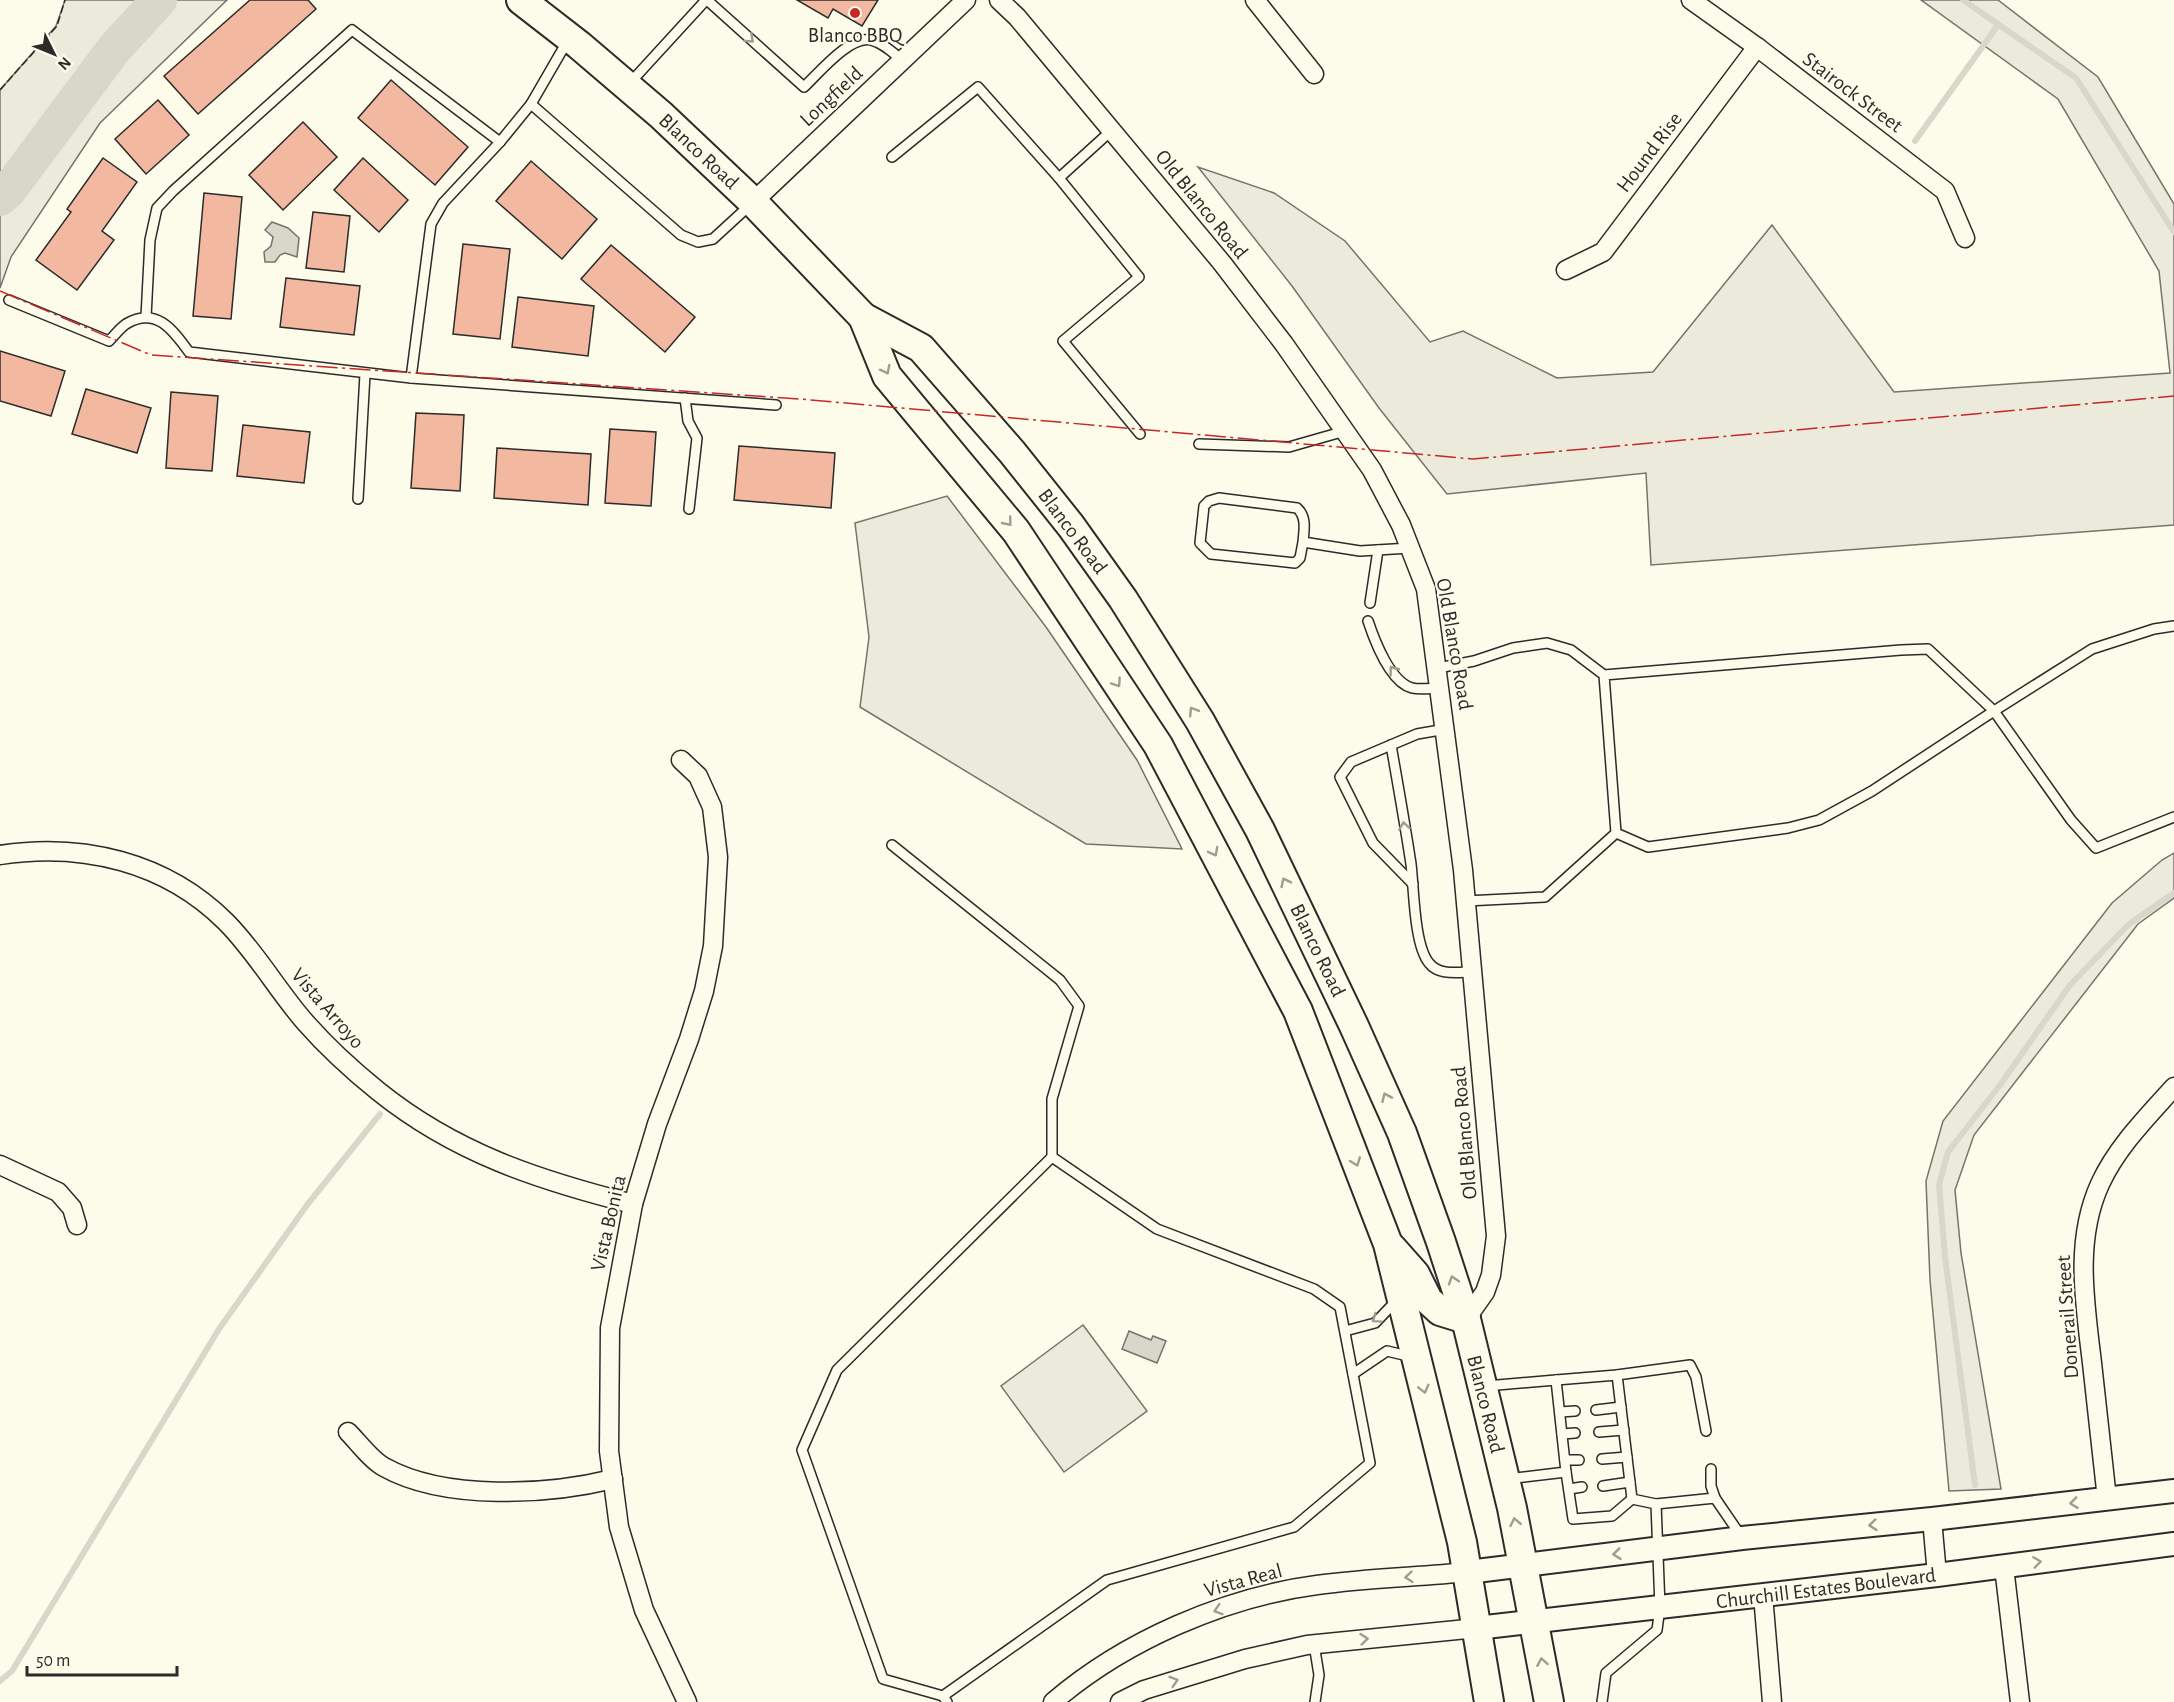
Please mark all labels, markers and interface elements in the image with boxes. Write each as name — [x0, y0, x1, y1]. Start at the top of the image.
marker: Blanco BBQ — [848, 6, 862, 20]
north arrow — [24, 24, 84, 84]
place label: Blanco BBQ — [808, 25, 905, 46]
one-way arrow — [743, 32, 754, 43]
street label: Stairock Street — [1799, 48, 1907, 137]
text: N — [55, 54, 74, 73]
street label: Longfield — [796, 62, 867, 130]
street label: Hound Rise — [1613, 108, 1686, 196]
street label: Blanco Road — [655, 109, 743, 193]
street label: Old Blanco Road — [1152, 146, 1252, 263]
one-way arrow — [878, 364, 890, 375]
street label: Blanco Road — [1034, 485, 1111, 578]
one-way arrow — [1001, 515, 1012, 526]
street label: Old Blanco Road — [1433, 577, 1476, 712]
one-way arrow — [1389, 665, 1400, 676]
one-way arrow — [1110, 677, 1121, 688]
one-way arrow — [1189, 707, 1201, 717]
one-way arrow — [1399, 821, 1411, 830]
one-way arrow — [1207, 846, 1219, 857]
one-way arrow — [1281, 878, 1293, 889]
street label: Blanco Road — [1286, 900, 1349, 1000]
street label: Vista Arroyo — [287, 964, 368, 1053]
street label: Old Blanco Road — [1448, 1066, 1481, 1200]
one-way arrow — [1381, 1093, 1393, 1104]
one-way arrow — [1349, 1156, 1362, 1167]
street label: Vista Bonita — [587, 1173, 630, 1273]
street label: Donerail Street — [2053, 1254, 2082, 1379]
one-way arrow — [1448, 1275, 1460, 1286]
one-way arrow — [1372, 1312, 1383, 1323]
street label: Blanco Road — [1463, 1353, 1508, 1455]
one-way arrow — [1417, 1384, 1430, 1394]
one-way arrow — [2070, 1496, 2079, 1508]
one-way arrow — [1509, 1517, 1522, 1527]
one-way arrow — [1869, 1518, 1878, 1531]
one-way arrow — [1612, 1547, 1622, 1560]
one-way arrow — [2032, 1557, 2041, 1569]
street label: Vista Real — [1202, 1560, 1284, 1601]
street label: Churchill Estates Boulevard — [1715, 1565, 1937, 1612]
one-way arrow — [1405, 1570, 1414, 1583]
one-way arrow — [1213, 1603, 1224, 1615]
one-way arrow — [1360, 1633, 1369, 1646]
scale bar — [27, 1639, 177, 1677]
text: 50 m — [36, 1652, 70, 1670]
one-way arrow — [1536, 1657, 1548, 1666]
one-way arrow — [1168, 1676, 1179, 1688]

